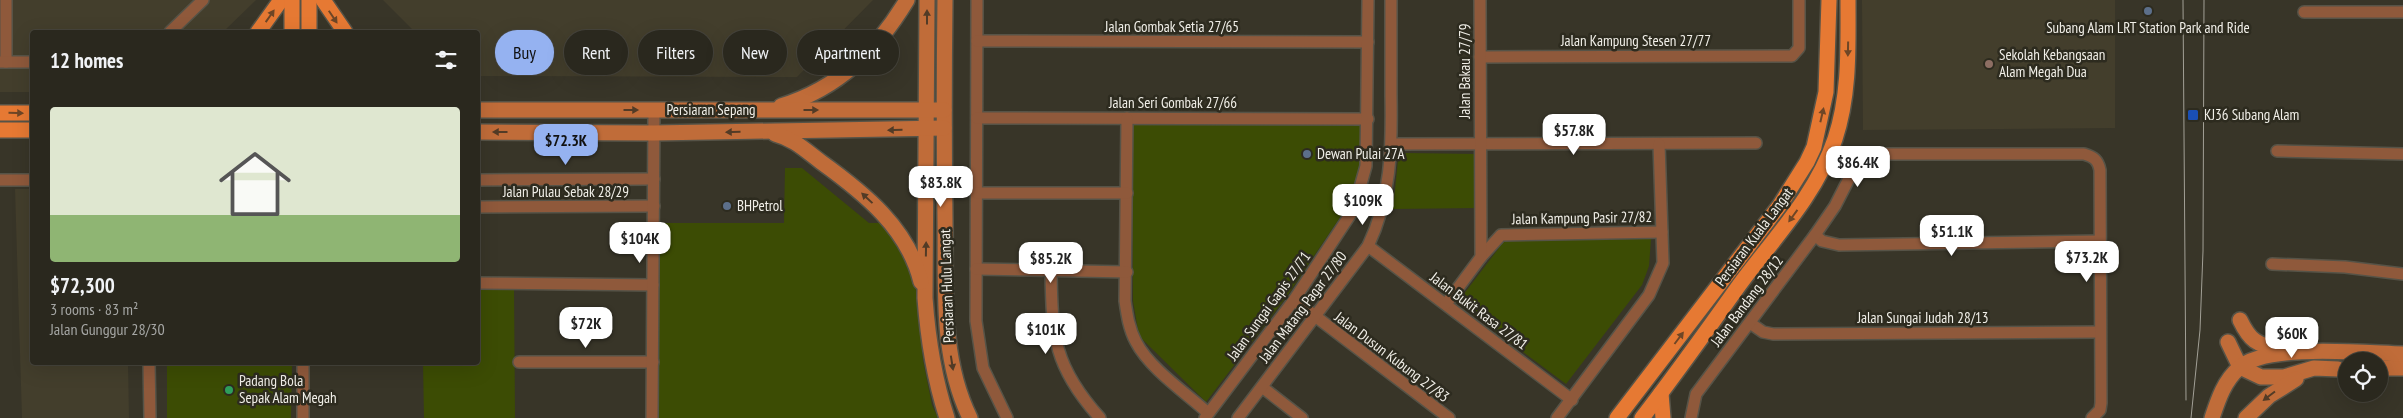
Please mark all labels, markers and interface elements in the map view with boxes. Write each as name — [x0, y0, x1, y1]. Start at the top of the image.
marker: Subang Alam LRT Station Park and Ride — [2142, 5, 2154, 17]
one-way arrow — [923, 9, 931, 25]
one-way arrow — [265, 10, 275, 23]
one-way arrow — [329, 10, 338, 23]
street label: Jalan Gombak Setia 27/65 — [1104, 17, 1239, 36]
place label: Subang Alam LRT Station Park and Ride — [2046, 18, 2250, 37]
street label: Jalan Bakau 27/79 — [1455, 24, 1474, 119]
chip: Buy — [495, 30, 554, 75]
chip: Rent — [564, 30, 628, 75]
chip: Filters — [638, 30, 713, 75]
chip: New — [723, 30, 787, 75]
chip: Apartment — [797, 30, 899, 75]
street label: Jalan Kampung Stesen 27/77 — [1560, 31, 1711, 50]
one-way arrow — [1844, 41, 1852, 57]
place label: Sekolah Kebangsaan Alam Megah Dua — [1999, 45, 2105, 81]
icon: filters — [432, 46, 460, 74]
text: 12 homes — [50, 47, 123, 74]
marker: Sekolah Kebangsaan Alam Megah Dua — [1983, 58, 1995, 70]
street label: Jalan Seri Gombak 27/66 — [1108, 93, 1237, 112]
street label: Persiaran Sepang — [666, 100, 756, 119]
place label: KJ36 Subang Alam — [2204, 105, 2299, 124]
one-way arrow — [623, 106, 639, 114]
one-way arrow — [803, 106, 819, 114]
one-way arrow — [1818, 107, 1826, 123]
marker: KJ36 Subang Alam — [2186, 108, 2200, 122]
one-way arrow — [9, 109, 25, 117]
pin: $57.8K — [1533, 114, 1615, 156]
text: $57.8K — [1554, 120, 1594, 140]
pin: $72.3K — [525, 124, 607, 166]
one-way arrow — [887, 126, 903, 134]
one-way arrow — [492, 128, 508, 136]
one-way arrow — [724, 128, 740, 136]
text: $72.3K — [545, 130, 587, 150]
icon: home — [210, 139, 300, 229]
place label: Dewan Pulai 27A — [1317, 144, 1406, 163]
pin: $86.4K — [1817, 146, 1899, 188]
marker: Dewan Pulai 27A — [1301, 148, 1313, 160]
text: $86.4K — [1837, 152, 1879, 172]
pin: $83.8K — [900, 166, 982, 208]
text: $83.8K — [920, 172, 962, 192]
street label: Jalan Pulau Sebak 28/29 — [502, 182, 629, 201]
pin: $109K — [1328, 184, 1398, 226]
street label: Persiaran Kuala Langat — [1710, 184, 1797, 290]
text: $109K — [1344, 190, 1382, 210]
one-way arrow — [860, 192, 873, 203]
place label: BHPetrol — [737, 196, 783, 215]
marker: BHPetrol — [721, 200, 733, 212]
street label: Jalan Kampung Pasir 27/82 — [1511, 207, 1652, 228]
one-way arrow — [1788, 209, 1798, 223]
pin: $51.1K — [1911, 214, 1993, 257]
text: $51.1K — [1931, 221, 1973, 241]
pin: $104K — [605, 222, 675, 264]
text: $104K — [621, 228, 659, 248]
street label: Persiaran Hulu Langat — [935, 229, 958, 343]
pin: $73.2K — [2046, 240, 2128, 283]
one-way arrow — [922, 241, 930, 257]
pin: $85.2K — [1010, 242, 1092, 284]
street label: Jalan Sungai Gapis 27/71 — [1222, 247, 1315, 365]
street label: Jalan Matang Pagar 27/80 — [1254, 247, 1351, 367]
text: $73.2K — [2066, 247, 2108, 267]
text: $85.2K — [1030, 248, 1072, 268]
street label: Jalan Bandang 28/12 — [1706, 252, 1787, 351]
street label: Jalan Bukit Rasa 27/81 — [1426, 267, 1532, 354]
text: $72,300 — [50, 272, 115, 299]
text: 3 rooms · 83 m² — [50, 299, 138, 319]
pin: $72K — [556, 306, 616, 349]
street label: Jalan Dusun Kubung 27/83 — [1330, 307, 1453, 406]
street label: Jalan Sungai Judah 28/13 — [1856, 308, 1989, 327]
pin: $101K — [1011, 312, 1081, 355]
text: $72K — [570, 313, 602, 333]
pin: $60K — [2262, 316, 2322, 359]
text: Jalan Gunggur 28/30 — [50, 319, 165, 339]
text: $101K — [1027, 319, 1065, 339]
text: $60K — [2276, 323, 2308, 343]
one-way arrow — [1673, 332, 1684, 345]
map controls — [2338, 352, 2388, 402]
button: locate — [2338, 352, 2388, 402]
one-way arrow — [948, 356, 956, 372]
place label: Padang Bola Sepak Alam Megah — [239, 371, 337, 407]
marker: Padang Bola Sepak Alam Megah — [223, 384, 235, 396]
one-way arrow — [2262, 391, 2276, 401]

